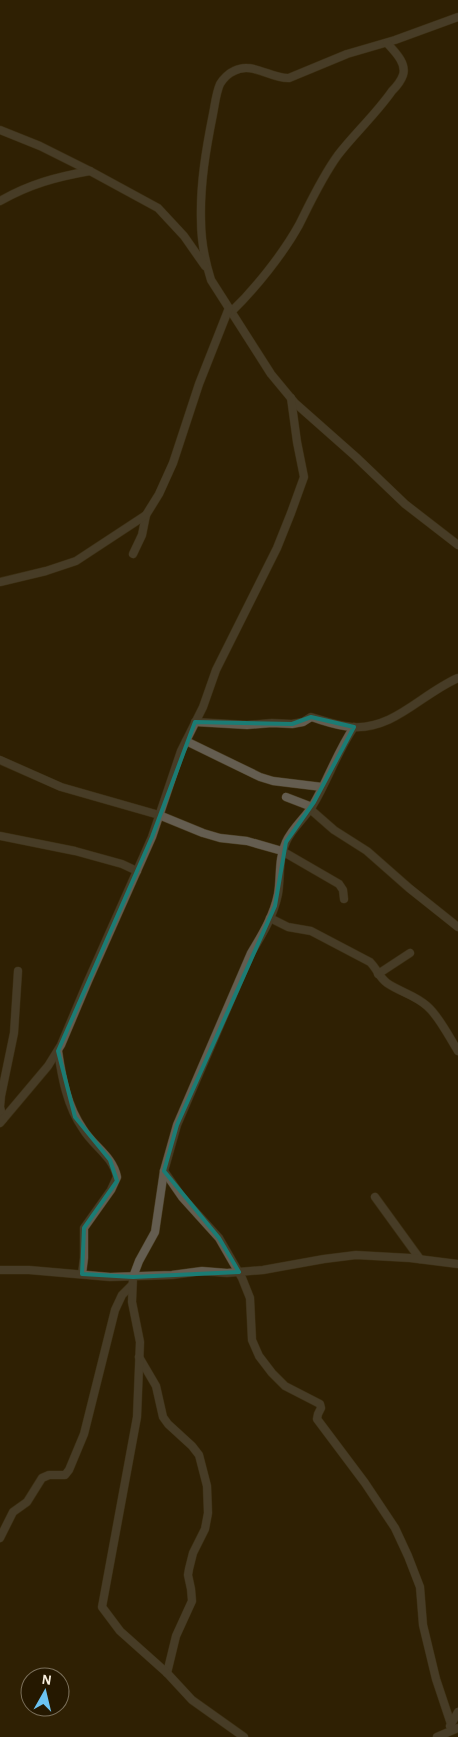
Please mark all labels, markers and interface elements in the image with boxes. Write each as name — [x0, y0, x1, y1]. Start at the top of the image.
north arrow — [20, 1667, 70, 1717]
text: N — [41, 1673, 52, 1688]

